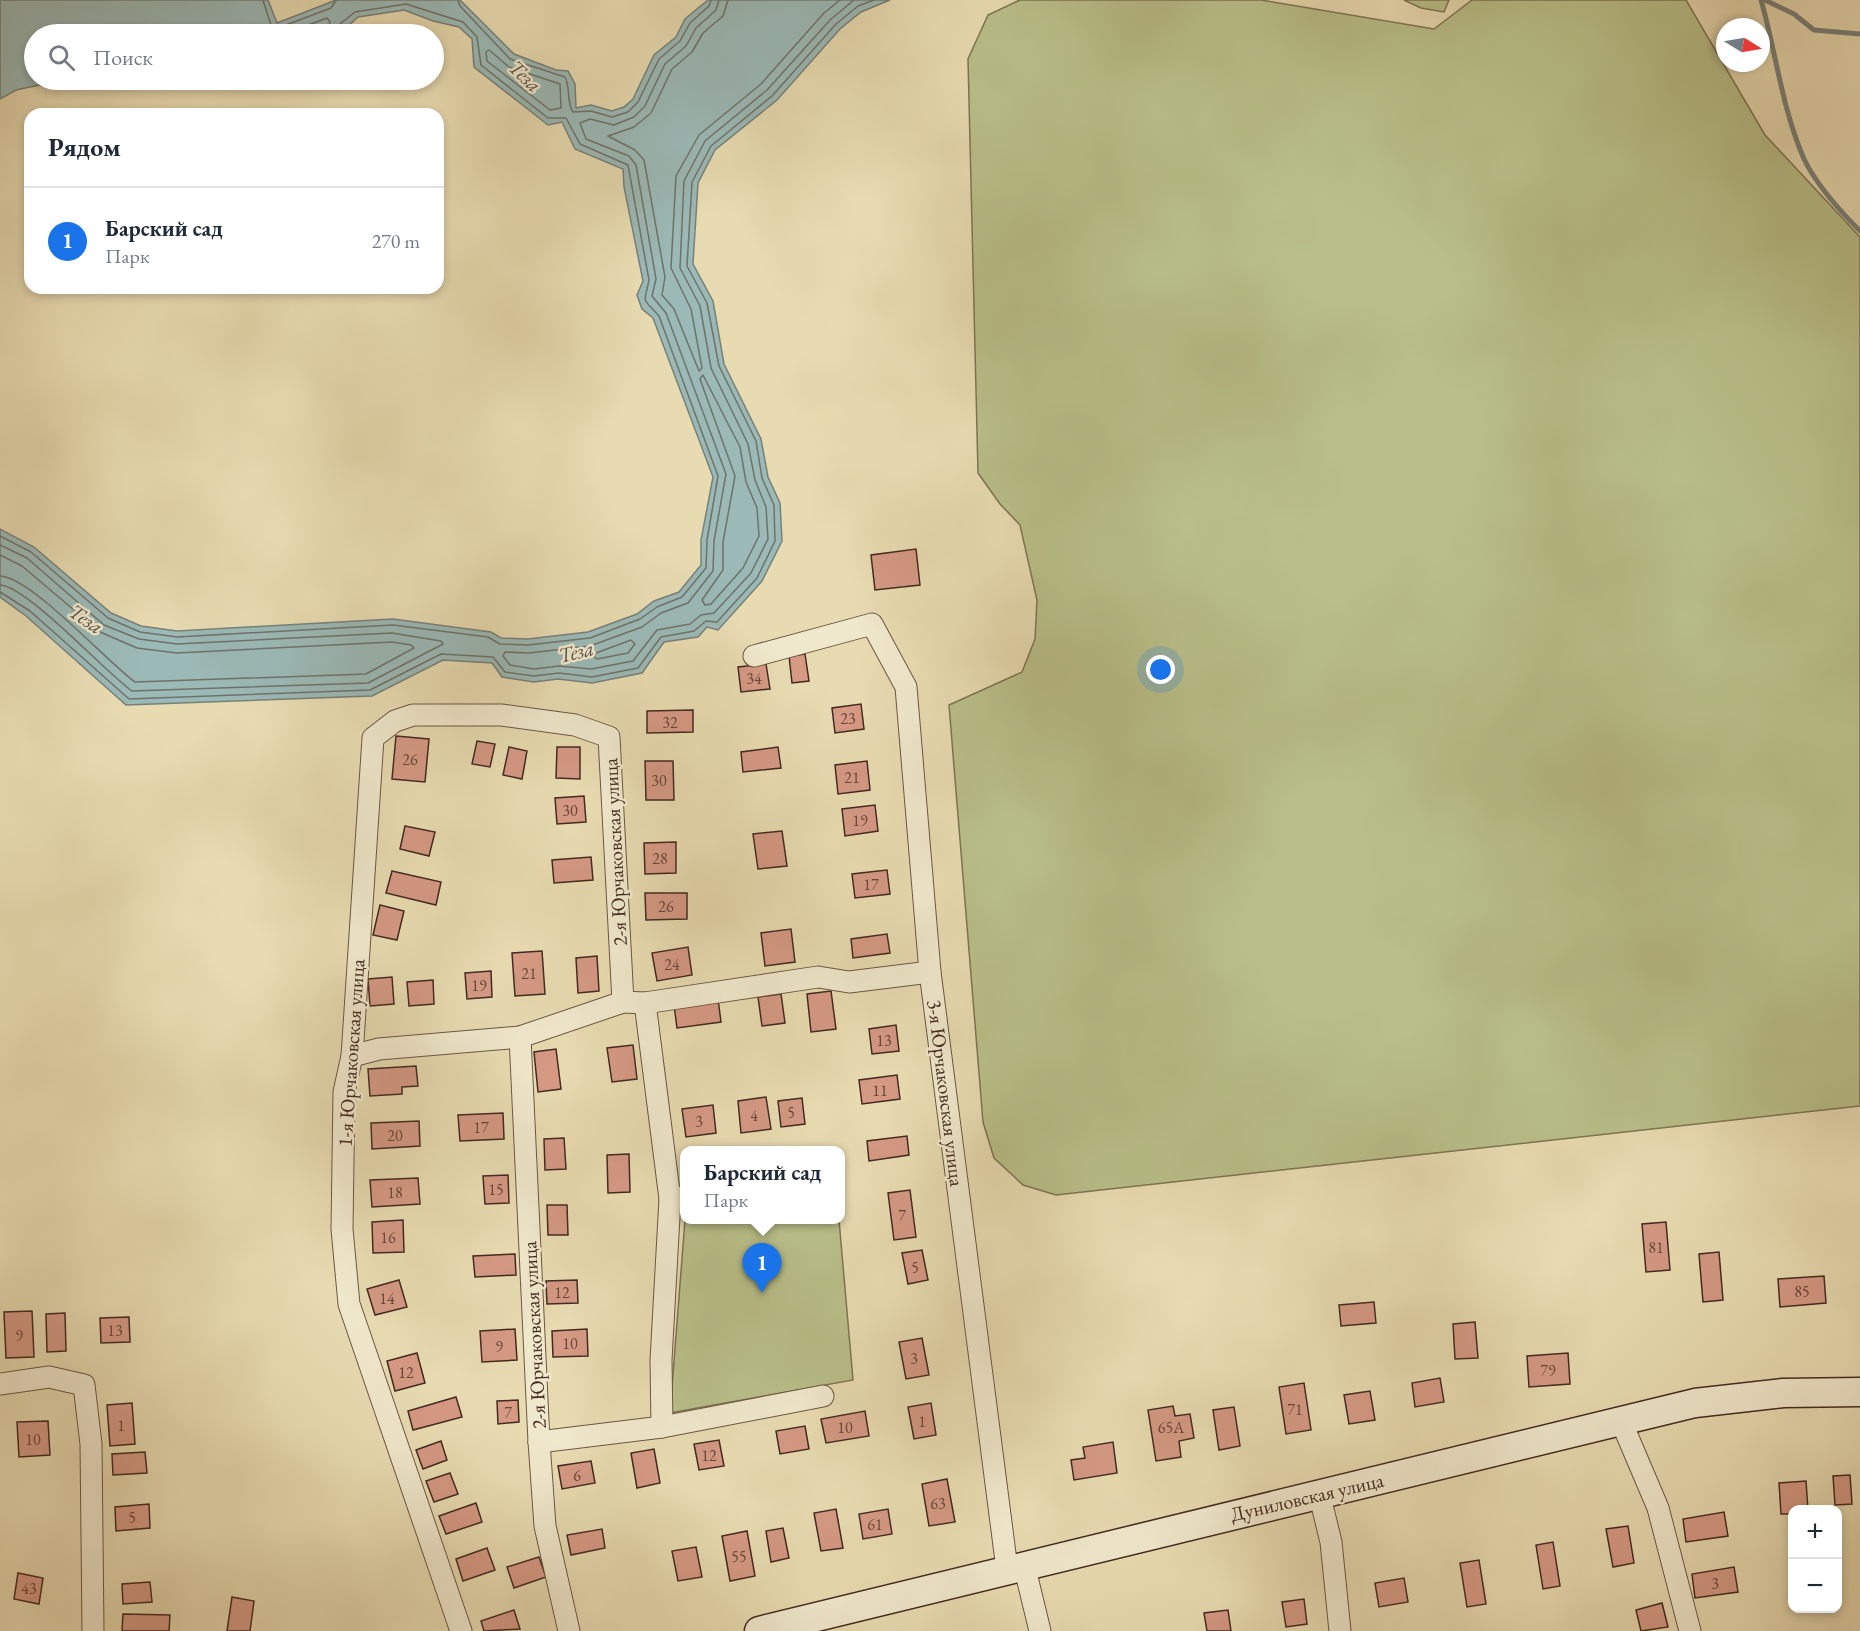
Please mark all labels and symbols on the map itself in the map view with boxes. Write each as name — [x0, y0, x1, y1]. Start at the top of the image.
north arrow — [1716, 18, 1770, 72]
water label: Теза — [503, 54, 548, 98]
water label: Теза — [64, 597, 109, 640]
water label: Теза — [555, 634, 596, 669]
your location — [1146, 655, 1175, 684]
house number: 34 — [746, 668, 762, 689]
house number: 23 — [840, 708, 856, 729]
house number: 32 — [662, 712, 678, 733]
house number: 26 — [402, 749, 418, 770]
street label: 2-я Юрчаковская улица — [597, 757, 633, 947]
house number: 21 — [844, 767, 860, 788]
house number: 30 — [651, 770, 667, 791]
house number: 30 — [562, 800, 578, 821]
house number: 19 — [852, 810, 868, 831]
house number: 28 — [652, 848, 668, 869]
house number: 17 — [863, 874, 879, 895]
house number: 26 — [658, 896, 674, 917]
house number: 24 — [664, 954, 680, 975]
street label: 1-я Юрчаковская улица — [331, 958, 371, 1148]
house number: 21 — [521, 963, 537, 984]
house number: 19 — [471, 975, 487, 996]
street label: 3-я Юрчаковская улица — [922, 998, 970, 1188]
house number: 13 — [876, 1030, 892, 1051]
house number: 11 — [872, 1080, 888, 1101]
house number: 5 — [787, 1102, 795, 1123]
house number: 4 — [750, 1105, 758, 1126]
house number: 3 — [695, 1111, 703, 1132]
house number: 17 — [473, 1117, 489, 1138]
house number: 20 — [387, 1125, 403, 1146]
house number: 15 — [488, 1179, 504, 1200]
house number: 18 — [387, 1182, 403, 1203]
house number: 7 — [898, 1205, 906, 1226]
house number: 16 — [380, 1227, 396, 1248]
house number: 81 — [1648, 1237, 1664, 1258]
street label: 2-я Юрчаковская улица — [516, 1240, 552, 1430]
pin: 1 — [742, 1244, 782, 1293]
house number: 5 — [911, 1257, 919, 1278]
house number: 85 — [1794, 1281, 1810, 1302]
house number: 12 — [554, 1282, 570, 1303]
house number: 14 — [379, 1288, 395, 1309]
house number: 13 — [107, 1320, 123, 1341]
house number: 9 — [15, 1325, 23, 1346]
house number: 10 — [562, 1333, 578, 1354]
house number: 9 — [495, 1336, 503, 1357]
house number: 3 — [910, 1348, 918, 1369]
house number: 79 — [1540, 1360, 1556, 1381]
house number: 12 — [398, 1362, 414, 1383]
house number: 71 — [1287, 1399, 1303, 1420]
house number: 7 — [504, 1402, 512, 1423]
house number: 1 — [918, 1411, 926, 1432]
house number: 1 — [117, 1415, 125, 1436]
house number: 10 — [837, 1417, 853, 1438]
house number: 65А — [1158, 1417, 1185, 1438]
house number: 10 — [25, 1429, 41, 1450]
house number: 12 — [701, 1445, 717, 1466]
house number: 6 — [573, 1465, 581, 1486]
street label: Дуниловская улица — [1228, 1467, 1386, 1527]
house number: 63 — [930, 1493, 946, 1514]
house number: 5 — [128, 1507, 136, 1528]
house number: 61 — [867, 1514, 883, 1535]
house number: 55 — [731, 1546, 747, 1567]
house number: 3 — [1711, 1573, 1719, 1594]
house number: 43 — [21, 1578, 37, 1599]

